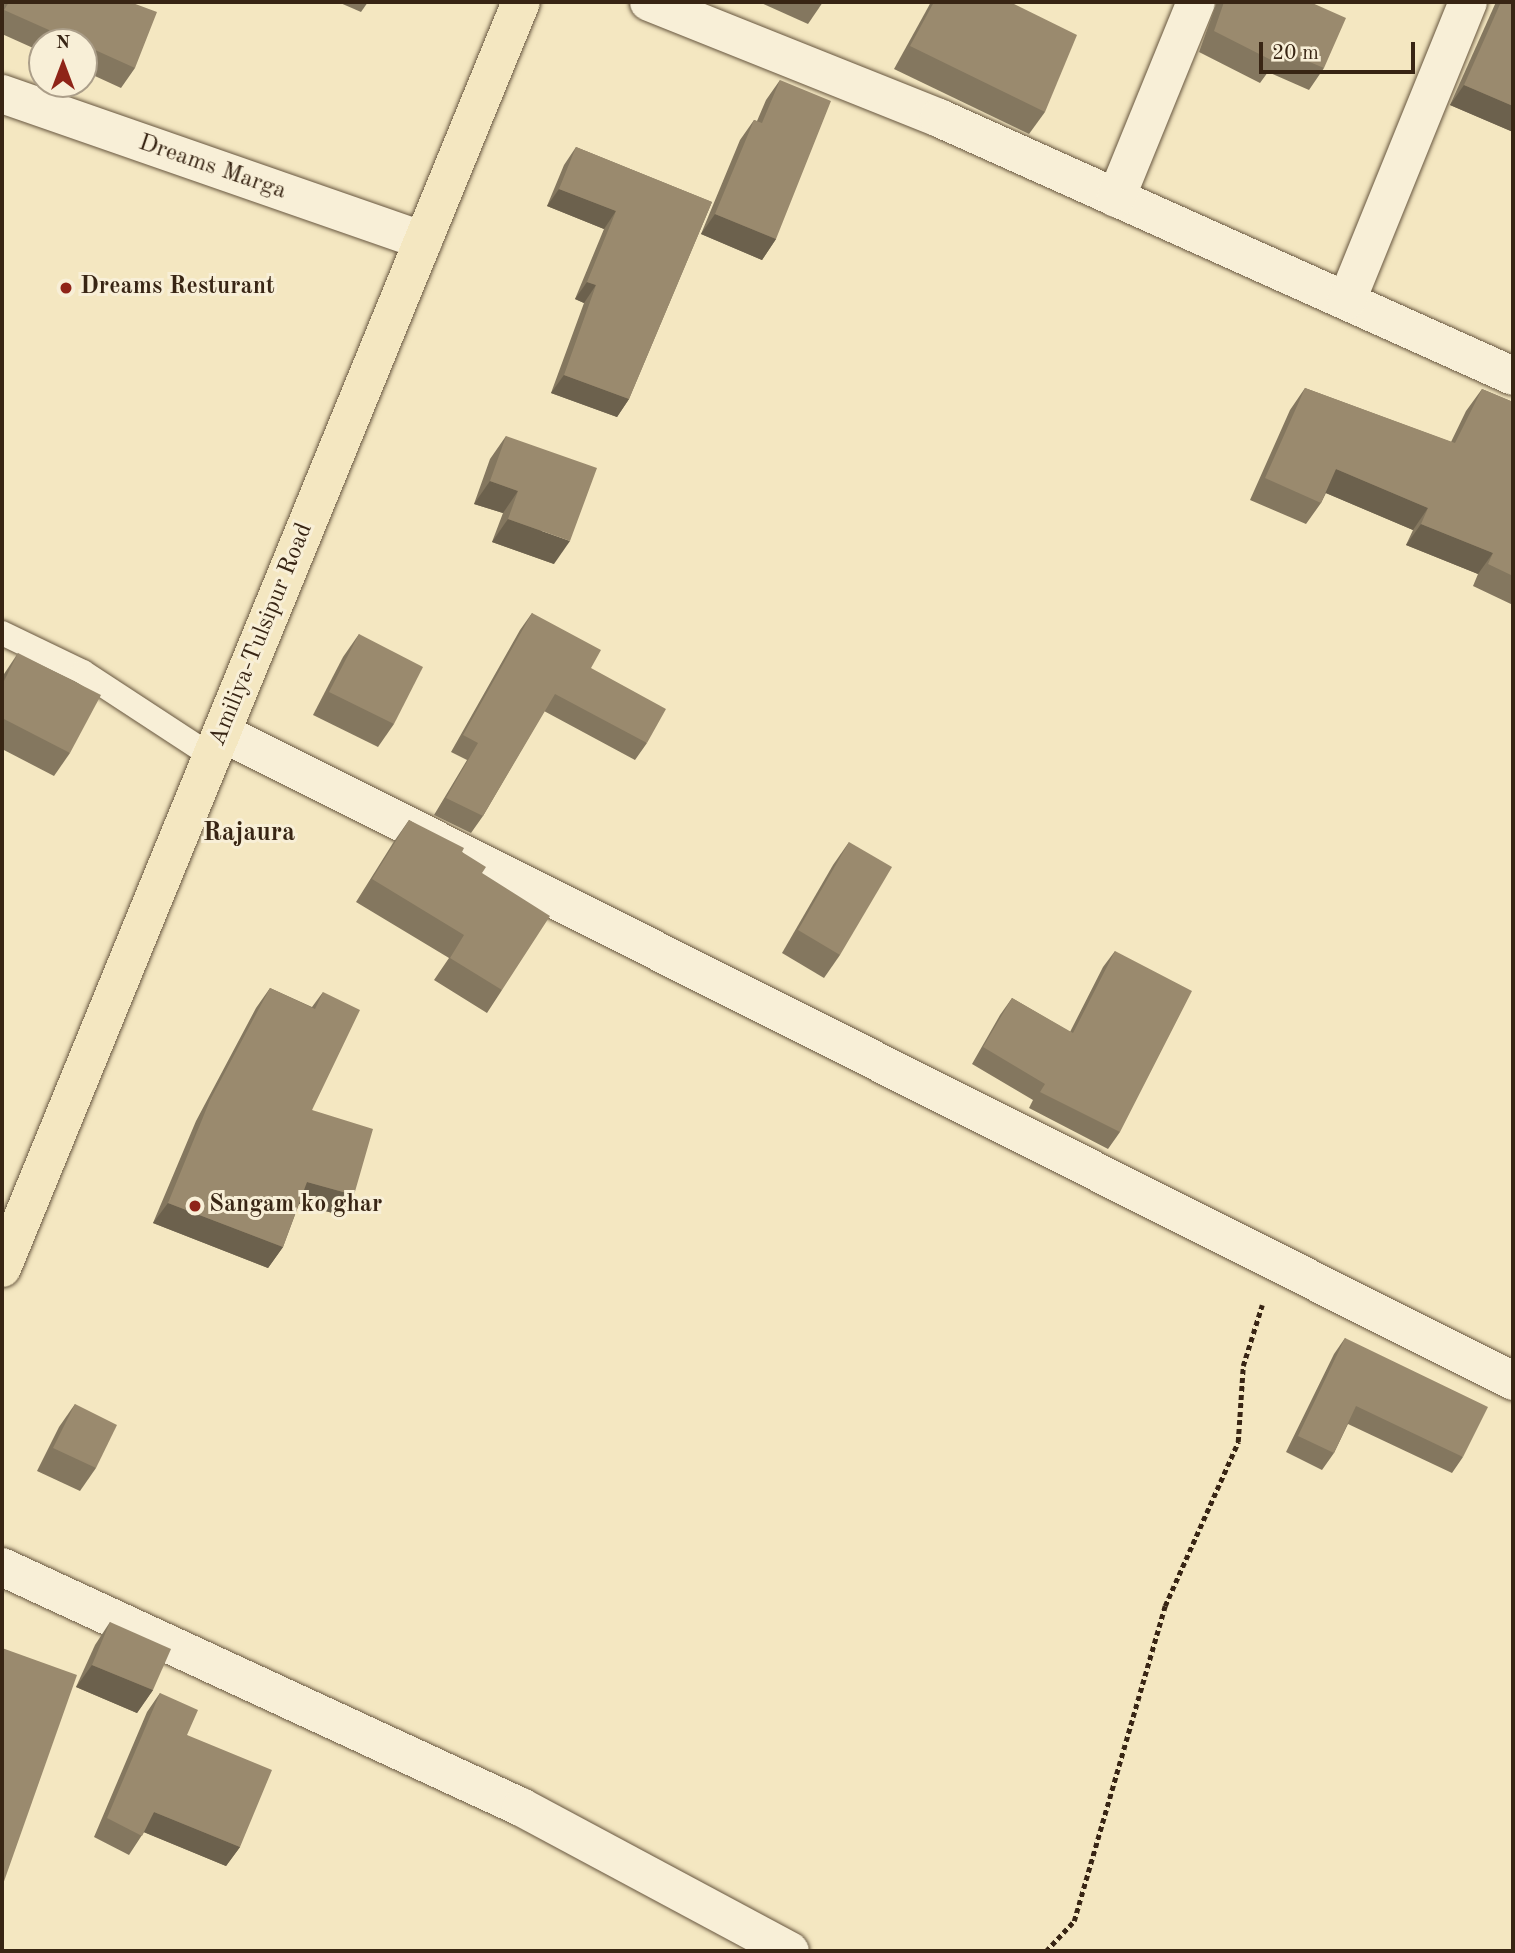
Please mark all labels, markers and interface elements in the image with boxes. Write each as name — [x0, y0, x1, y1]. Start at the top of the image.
north arrow — [28, 28, 98, 98]
scale bar — [1263, 28, 1419, 72]
text: N — [56, 34, 70, 53]
text: 20 m — [1272, 43, 1319, 64]
street label: Dreams Marga — [134, 129, 290, 207]
place label: Dreams Resturant — [80, 274, 275, 302]
marker: Dreams Resturant — [58, 280, 74, 296]
street label: Amiliya-Tulsipur Road — [204, 519, 320, 751]
district label: Rajaura — [203, 818, 295, 850]
place label: Sangam ko ghar — [209, 1192, 382, 1220]
marker: Sangam ko ghar — [187, 1198, 203, 1214]

